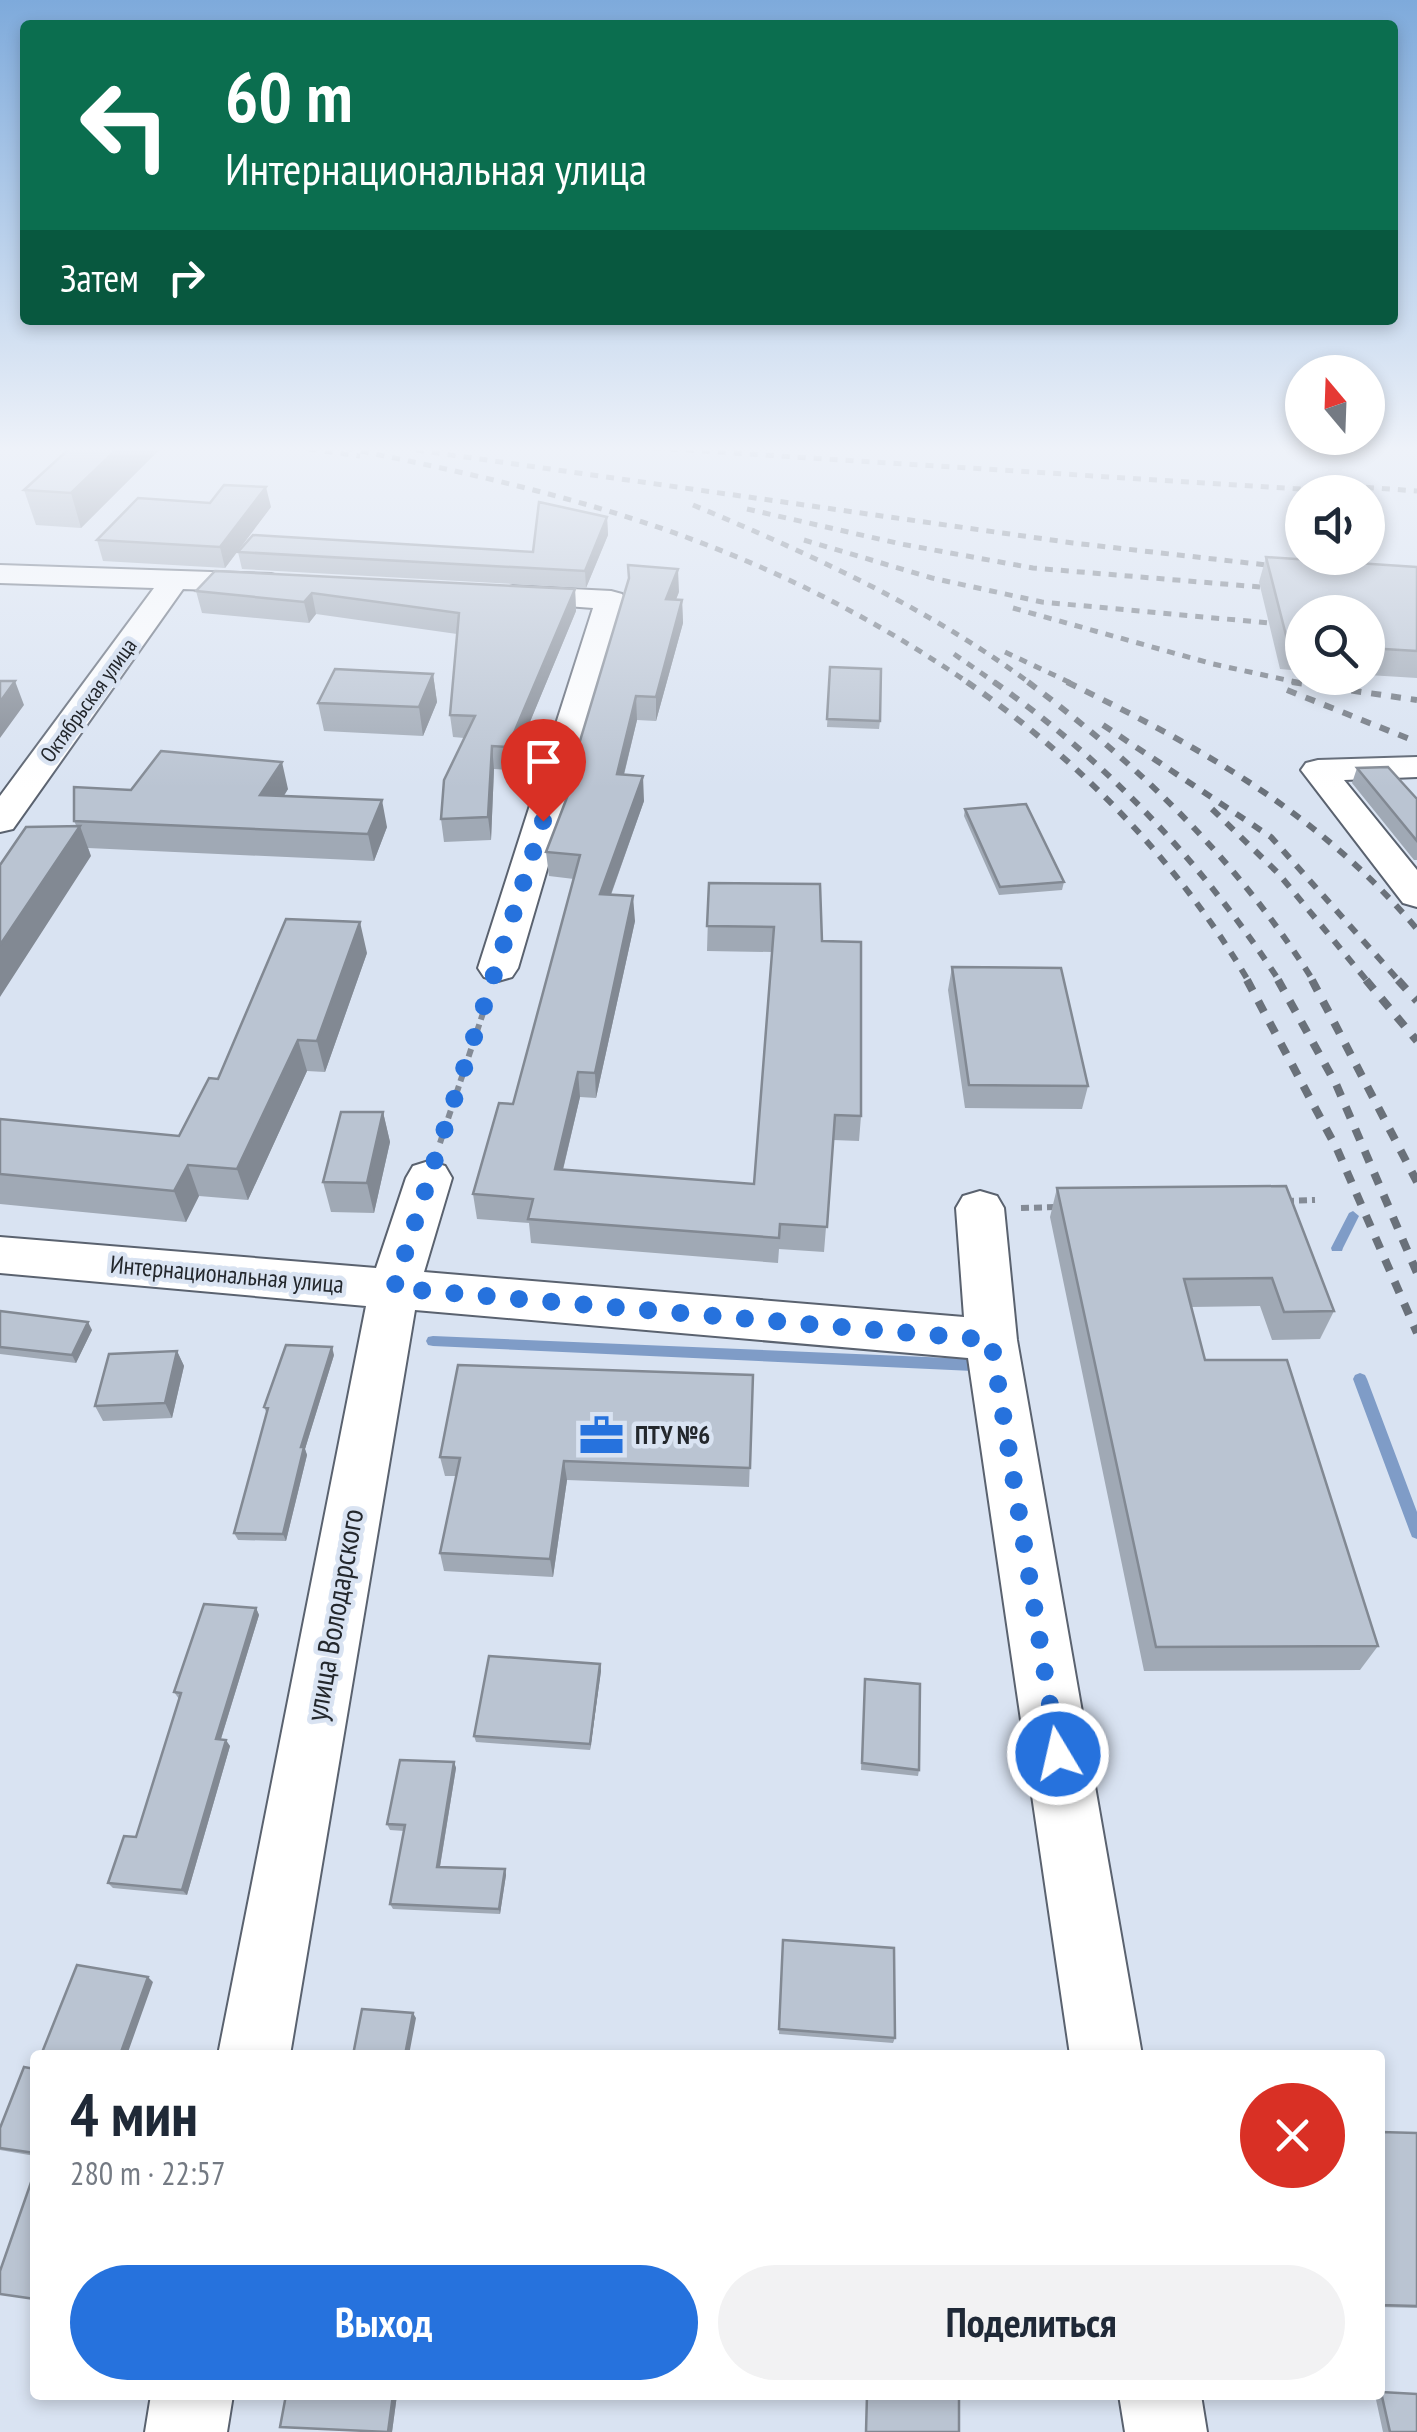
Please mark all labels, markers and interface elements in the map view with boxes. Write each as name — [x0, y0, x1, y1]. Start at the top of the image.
text: 60 m — [225, 51, 353, 141]
icon: left — [60, 60, 190, 190]
text: Интернациональная улица — [225, 139, 647, 197]
icon: right — [159, 250, 214, 305]
text: Затем — [60, 253, 139, 302]
north arrow — [1285, 355, 1385, 455]
map controls — [1285, 355, 1385, 695]
button: sound — [1285, 475, 1385, 575]
button: search — [1285, 595, 1385, 695]
street label: Октябрьская улица — [34, 632, 142, 768]
pin — [501, 719, 586, 822]
icon: arrive — [516, 734, 571, 789]
street label: Интернациональная улица — [109, 1248, 345, 1300]
office icon: ПТУ №6 — [578, 1411, 626, 1459]
place label: ПТУ №6 — [635, 1419, 710, 1451]
street label: улица Володарского — [296, 1506, 371, 1724]
position arrow — [1006, 1702, 1110, 1806]
text: 4 мин — [70, 2075, 198, 2153]
button: close — [1240, 2083, 1345, 2188]
text: 280 m · 22:57 — [70, 2152, 225, 2194]
button: Выход — [70, 2265, 698, 2380]
button: Поделиться — [718, 2265, 1345, 2380]

